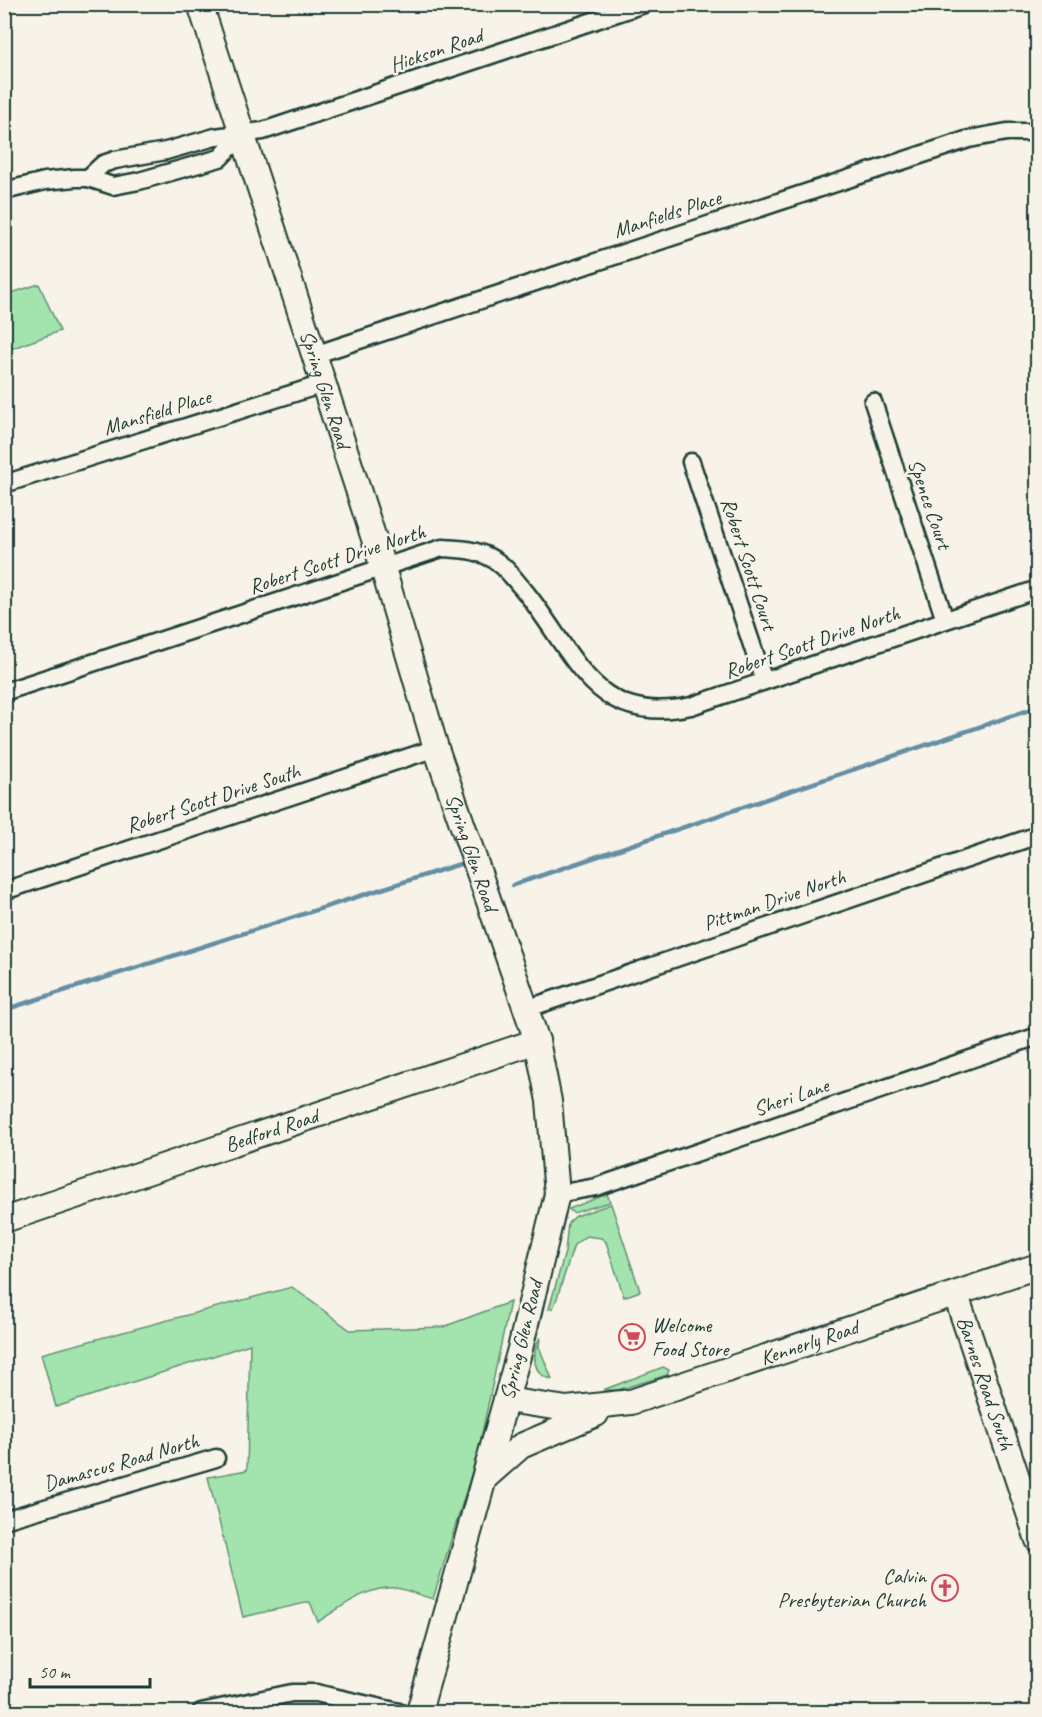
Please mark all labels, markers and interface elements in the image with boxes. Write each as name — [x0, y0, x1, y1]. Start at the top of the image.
street label: Hickson Road — [386, 21, 489, 78]
street label: Manfields Place — [610, 184, 725, 244]
street label: Spring Glen Road — [294, 327, 358, 455]
street label: Mansfield Place — [100, 383, 216, 441]
street label: Spence Court — [902, 455, 958, 554]
street label: Robert Scott Court — [715, 495, 783, 635]
street label: Robert Scott Drive North — [246, 518, 430, 600]
street label: Robert Scott Drive North — [721, 599, 904, 684]
street label: Robert Scott Drive South — [123, 757, 304, 838]
street label: Spring Glen Road — [440, 790, 505, 918]
street label: Pittman Drive North — [700, 863, 849, 936]
street label: Sheri Lane — [750, 1071, 834, 1122]
street label: Bedford Road — [221, 1101, 325, 1158]
street label: Spring Glen Road — [494, 1274, 549, 1402]
place label: Welcome Food Store — [652, 1312, 730, 1362]
street label: Kennerly Road — [757, 1313, 864, 1371]
street label: Barnes Road South — [951, 1313, 1020, 1454]
supermarket icon: Welcome Food Store — [617, 1322, 647, 1352]
street label: Damascus Road North — [40, 1427, 203, 1497]
place label: Calvin Presbyterian Church — [778, 1563, 928, 1613]
church icon: Calvin Presbyterian Church — [930, 1573, 960, 1603]
scale bar — [30, 1651, 150, 1689]
text: 50 m — [39, 1661, 72, 1683]

